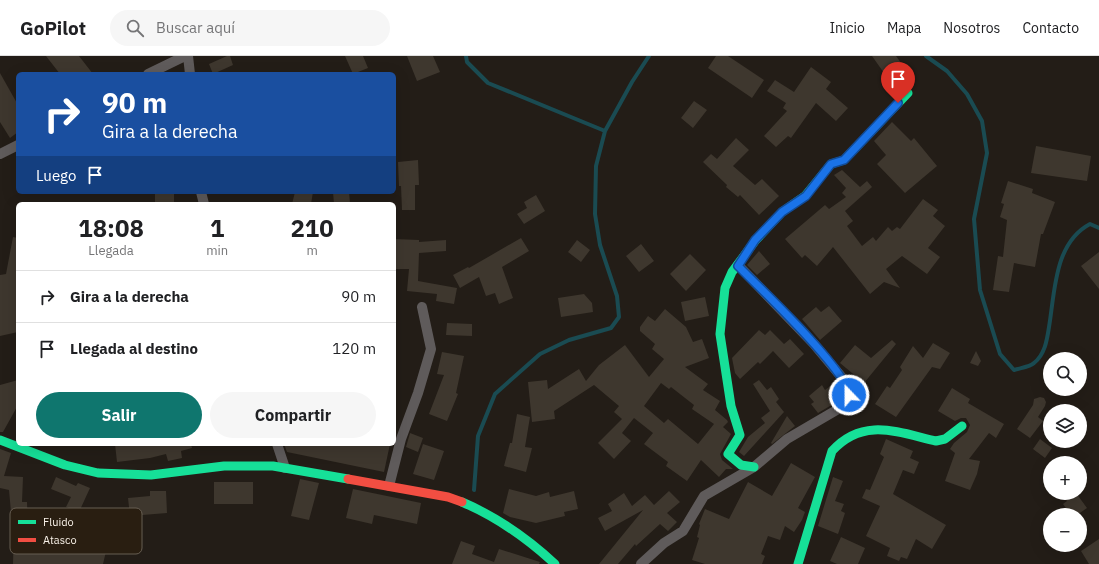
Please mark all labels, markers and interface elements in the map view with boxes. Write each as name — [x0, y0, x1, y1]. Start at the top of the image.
search box — [110, 10, 390, 46]
text: GoPilot — [20, 16, 86, 40]
icon: search — [124, 17, 146, 39]
text: Buscar aquí — [156, 18, 235, 37]
text: Inicio — [829, 19, 865, 37]
text: Mapa — [887, 19, 921, 37]
text: Nosotros — [943, 19, 1000, 37]
text: Contacto — [1022, 19, 1079, 37]
pin — [881, 62, 915, 103]
icon: arrive — [887, 68, 909, 90]
text: 90 m — [102, 84, 167, 121]
icon: right — [36, 88, 88, 140]
text: Gira a la derecha — [102, 120, 238, 143]
icon: arrive — [84, 164, 106, 186]
text: Luego — [36, 166, 76, 185]
text: 18:08 — [78, 212, 144, 244]
text: 1 — [210, 212, 224, 244]
text: 210 — [290, 212, 334, 244]
text: Llegada — [88, 242, 134, 259]
text: min — [206, 242, 228, 259]
text: m — [306, 242, 318, 259]
icon: right — [36, 286, 58, 308]
text: Gira a la derecha — [70, 287, 189, 306]
text: 90 m — [341, 287, 376, 306]
icon: arrive — [36, 338, 58, 360]
text: Llegada al destino — [70, 339, 198, 358]
text: 120 m — [332, 339, 376, 358]
map controls — [1043, 352, 1087, 552]
button: search — [1043, 352, 1087, 396]
position arrow — [828, 374, 870, 416]
button: Salir — [36, 392, 202, 438]
button: Compartir — [210, 392, 376, 438]
button: layers — [1043, 404, 1087, 448]
button: + — [1043, 456, 1087, 500]
legend — [10, 508, 142, 554]
button: − — [1043, 508, 1087, 552]
text: Fluido — [43, 515, 74, 529]
text: Atasco — [43, 533, 77, 547]

